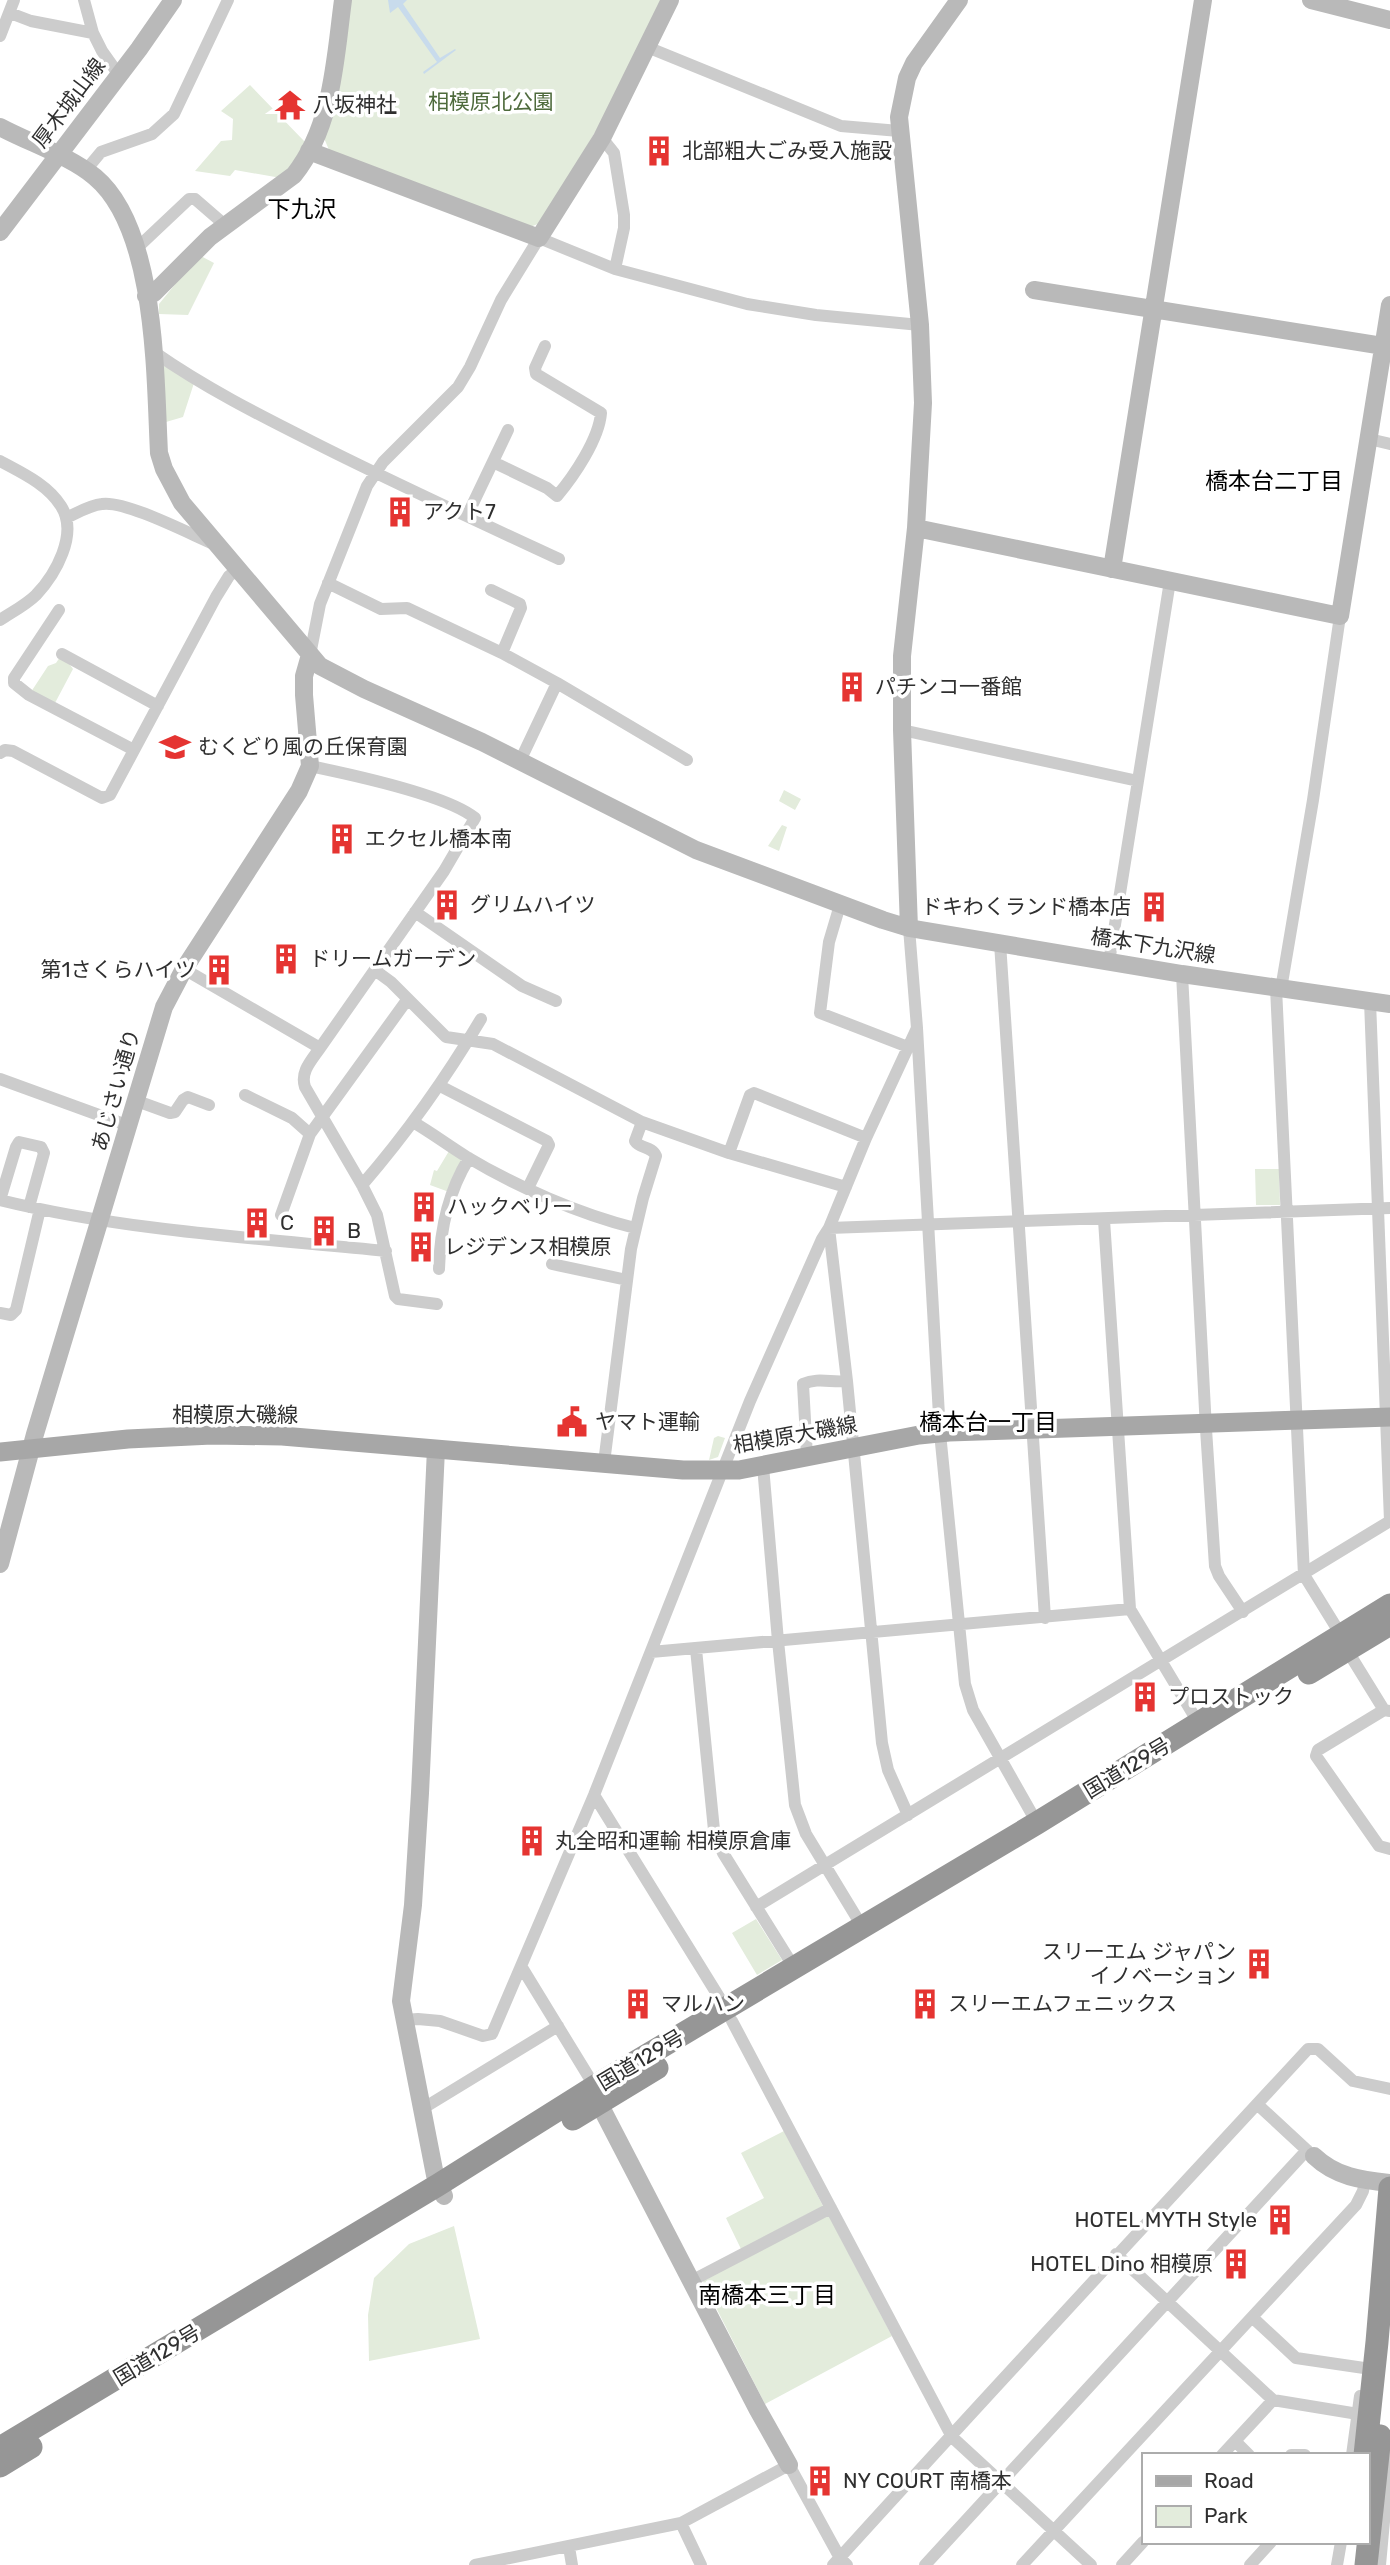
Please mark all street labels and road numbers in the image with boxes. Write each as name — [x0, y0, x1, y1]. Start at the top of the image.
street label: 厚木城山線 — [27, 53, 110, 152]
street label: 橋本下九沢線 — [1089, 923, 1217, 968]
street label: あじさい通り — [86, 1026, 145, 1154]
street label: 相模原大磯線 — [172, 1402, 298, 1427]
street label: 相模原大磯線 — [731, 1411, 859, 1458]
street label: 国道129号 — [1079, 1732, 1175, 1803]
street label: 国道129号 — [593, 2024, 689, 2095]
street label: 国道129号 — [109, 2319, 205, 2390]

